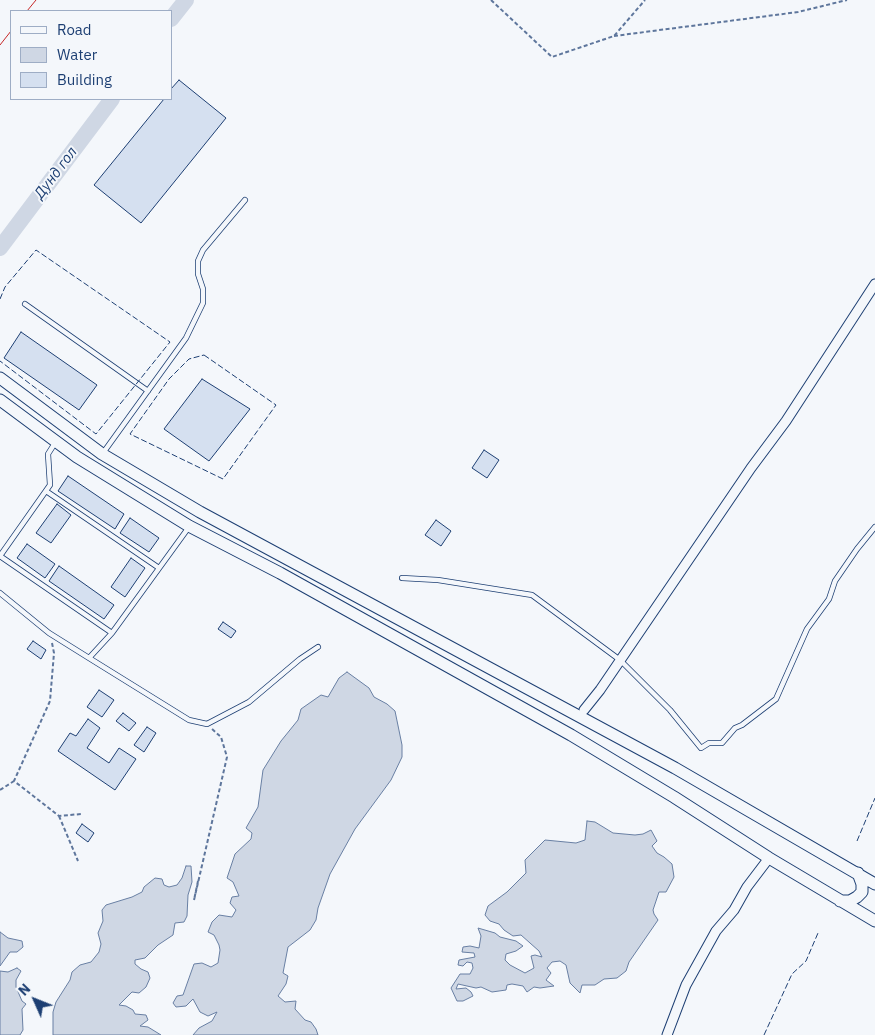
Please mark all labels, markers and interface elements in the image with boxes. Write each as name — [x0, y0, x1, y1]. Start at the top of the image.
legend — [10, 10, 172, 100]
text: Road — [57, 20, 92, 39]
text: Water — [57, 45, 97, 64]
text: Building — [57, 70, 112, 89]
water label: Дунд гол — [31, 144, 81, 202]
north arrow — [10, 975, 60, 1025]
text: N — [14, 980, 34, 999]

